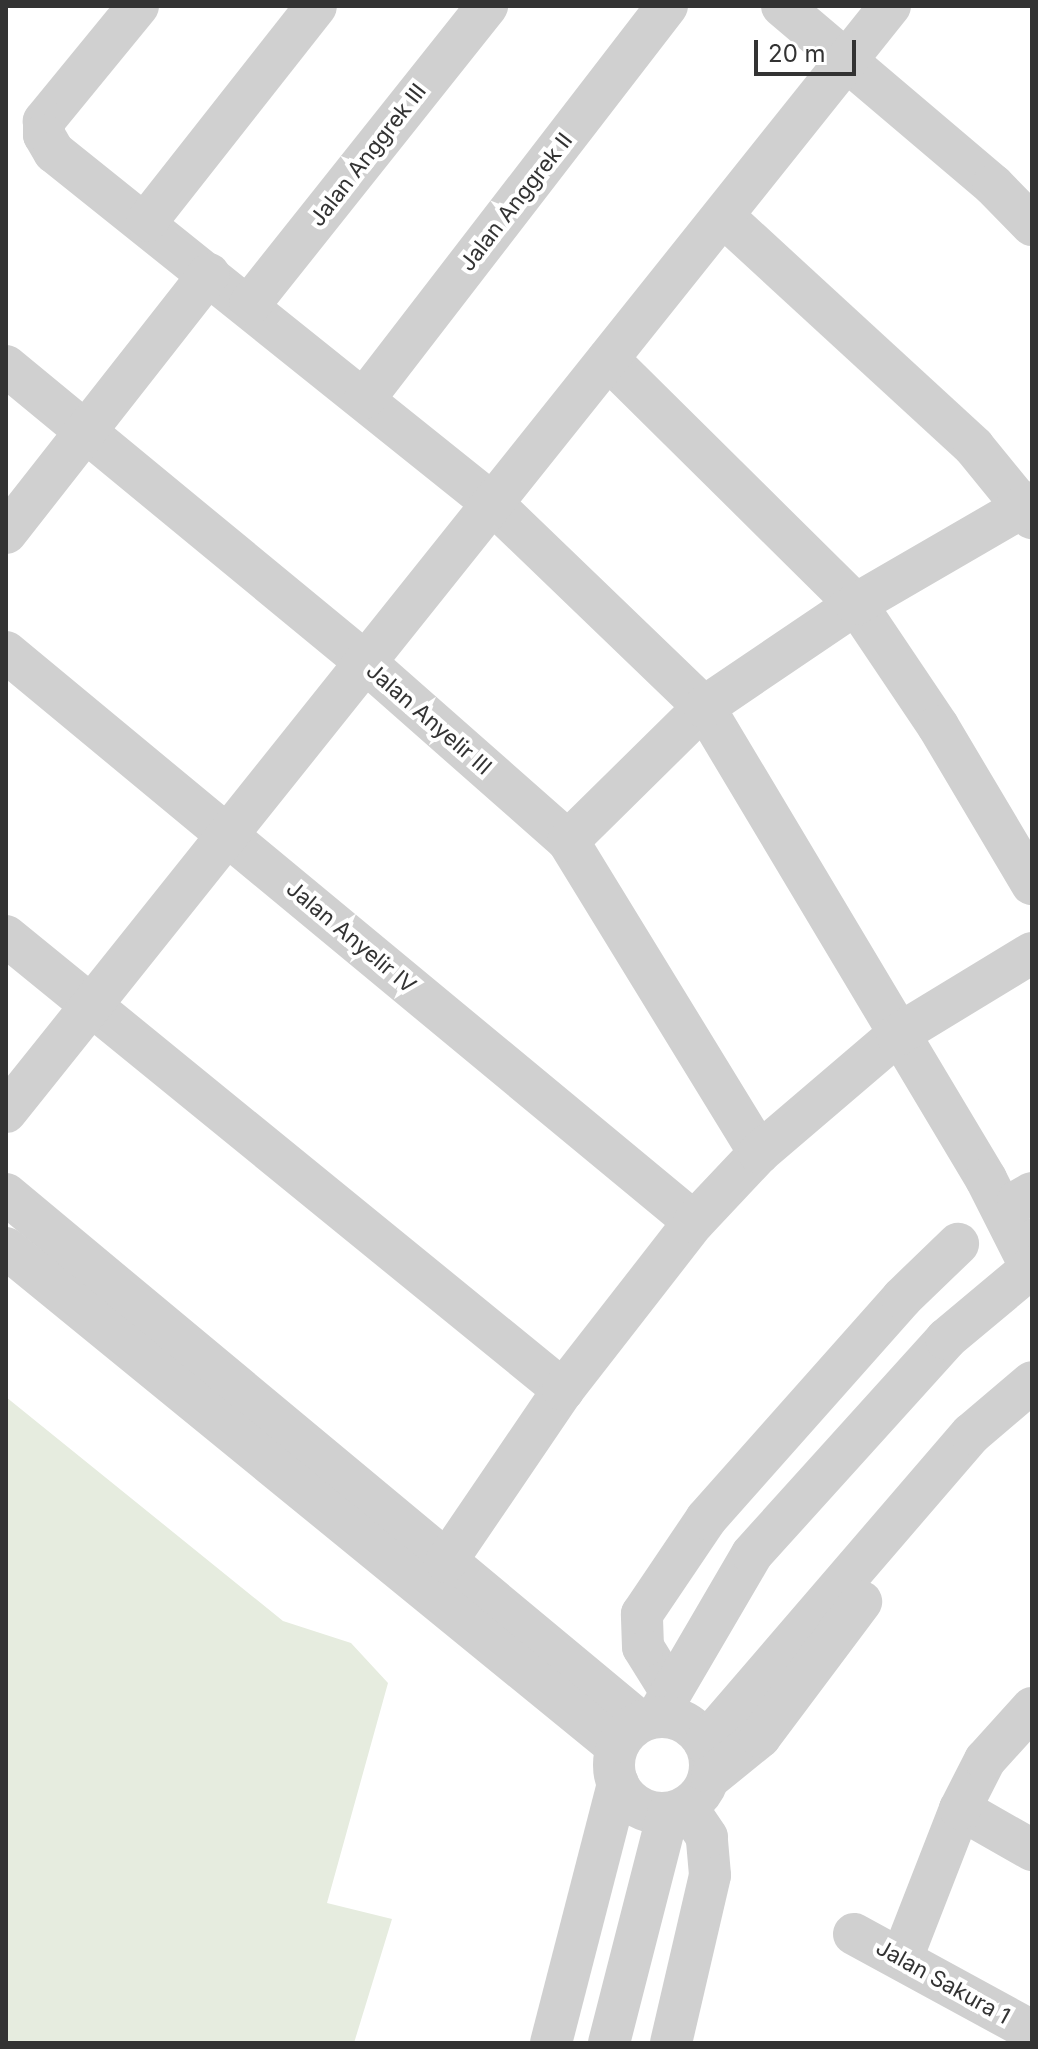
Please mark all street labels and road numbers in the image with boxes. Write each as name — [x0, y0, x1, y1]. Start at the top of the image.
street label: Jalan Anggrek III — [304, 78, 432, 232]
street label: Jalan Anggrek II — [454, 128, 578, 276]
street label: Jalan Anyelir III — [361, 657, 497, 781]
street label: Jalan Anyelir IV — [281, 875, 421, 999]
street label: Jalan Sakura 1 — [871, 1934, 1015, 2030]

